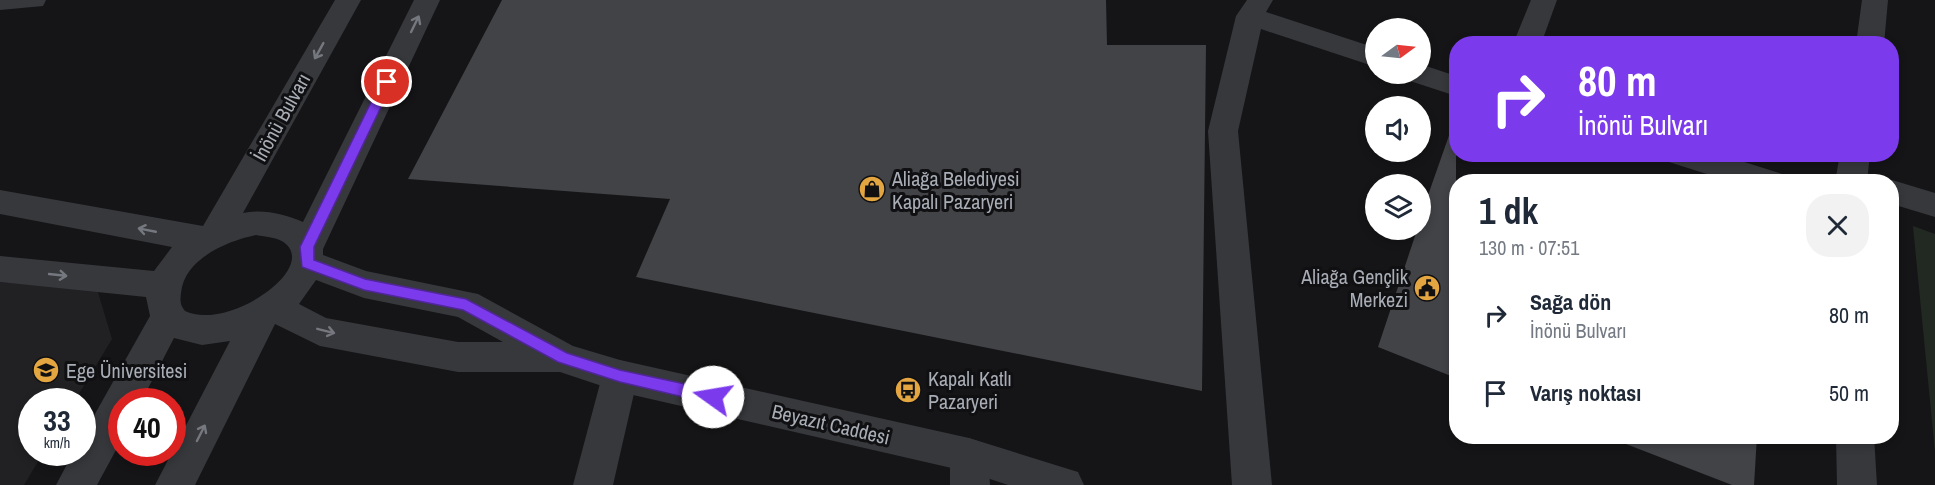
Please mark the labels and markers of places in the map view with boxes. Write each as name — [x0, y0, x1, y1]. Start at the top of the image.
pin — [361, 56, 412, 107]
place label: Aliağa Belediyesi Kapalı Pazaryeri — [891, 165, 1020, 215]
shop icon: Aliağa Belediyesi Kapalı Pazaryeri — [857, 174, 887, 204]
place label: Aliağa Gençlik Merkezi — [1300, 263, 1409, 313]
public building icon: Aliağa Gençlik Merkezi — [1412, 273, 1442, 303]
school or university icon: Ege Üniversitesi — [31, 355, 61, 385]
place label: Ege Üniversitesi — [66, 357, 187, 384]
place label: Kapalı Katlı Pazaryeri — [928, 365, 1012, 415]
bus stop icon: Kapalı Katlı Pazaryeri — [893, 375, 923, 405]

